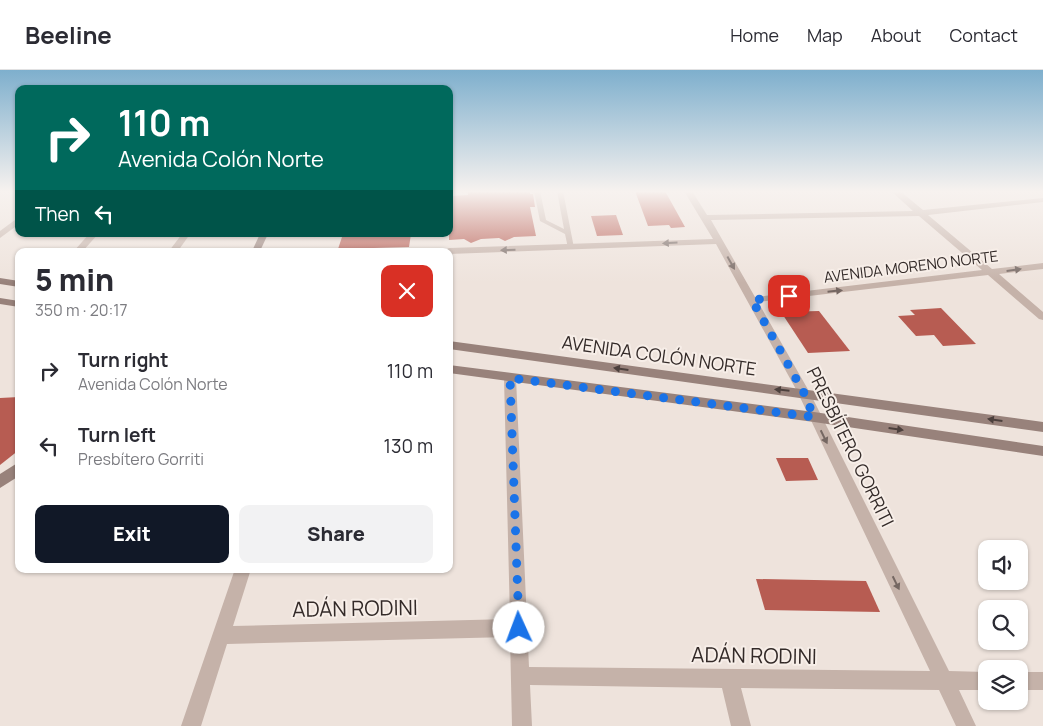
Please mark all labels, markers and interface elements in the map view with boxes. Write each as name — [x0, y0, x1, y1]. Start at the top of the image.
text: Beeline — [25, 18, 112, 51]
text: Home — [730, 23, 779, 47]
text: Map — [807, 23, 843, 47]
text: About — [871, 23, 921, 47]
text: Contact — [949, 23, 1018, 47]
text: 110 m — [118, 99, 210, 147]
icon: right — [35, 105, 100, 170]
text: Avenida Colón Norte — [118, 144, 324, 174]
icon: left — [90, 200, 118, 228]
text: Then — [35, 201, 80, 227]
one-way arrow — [662, 239, 678, 247]
street label: AVENIDA MORENO NORTE — [822, 245, 999, 288]
one-way arrow — [500, 246, 516, 254]
one-way arrow — [727, 256, 736, 270]
text: 5 min — [35, 259, 114, 300]
button: close — [381, 265, 433, 317]
one-way arrow — [1007, 266, 1023, 274]
pin — [768, 275, 810, 317]
icon: arrive — [775, 282, 803, 310]
one-way arrow — [828, 287, 844, 295]
text: 350 m · 20:17 — [35, 299, 128, 321]
street label: AVENIDA COLÓN NORTE — [560, 329, 758, 381]
text: Turn right — [78, 347, 168, 373]
icon: right — [35, 357, 63, 385]
text: 110 m — [387, 358, 433, 384]
street label: PRESBÍTERO GORRITI — [802, 363, 900, 530]
one-way arrow — [612, 365, 628, 373]
text: Avenida Colón Norte — [78, 373, 228, 395]
one-way arrow — [773, 386, 789, 394]
one-way arrow — [986, 416, 1002, 424]
text: Turn left — [78, 422, 156, 448]
one-way arrow — [888, 425, 904, 433]
one-way arrow — [820, 430, 828, 444]
icon: left — [35, 432, 63, 460]
text: 130 m — [384, 433, 433, 459]
text: Presbítero Gorriti — [78, 448, 204, 470]
button: Exit — [35, 505, 229, 563]
button: Share — [239, 505, 433, 563]
map controls — [978, 540, 1028, 710]
button: sound — [978, 540, 1028, 590]
one-way arrow — [892, 576, 900, 590]
street label: ADÁN RODINI — [292, 593, 418, 623]
button: search — [978, 600, 1028, 650]
position arrow — [492, 601, 544, 653]
street label: ADÁN RODINI — [691, 640, 817, 670]
button: layers — [978, 660, 1028, 710]

